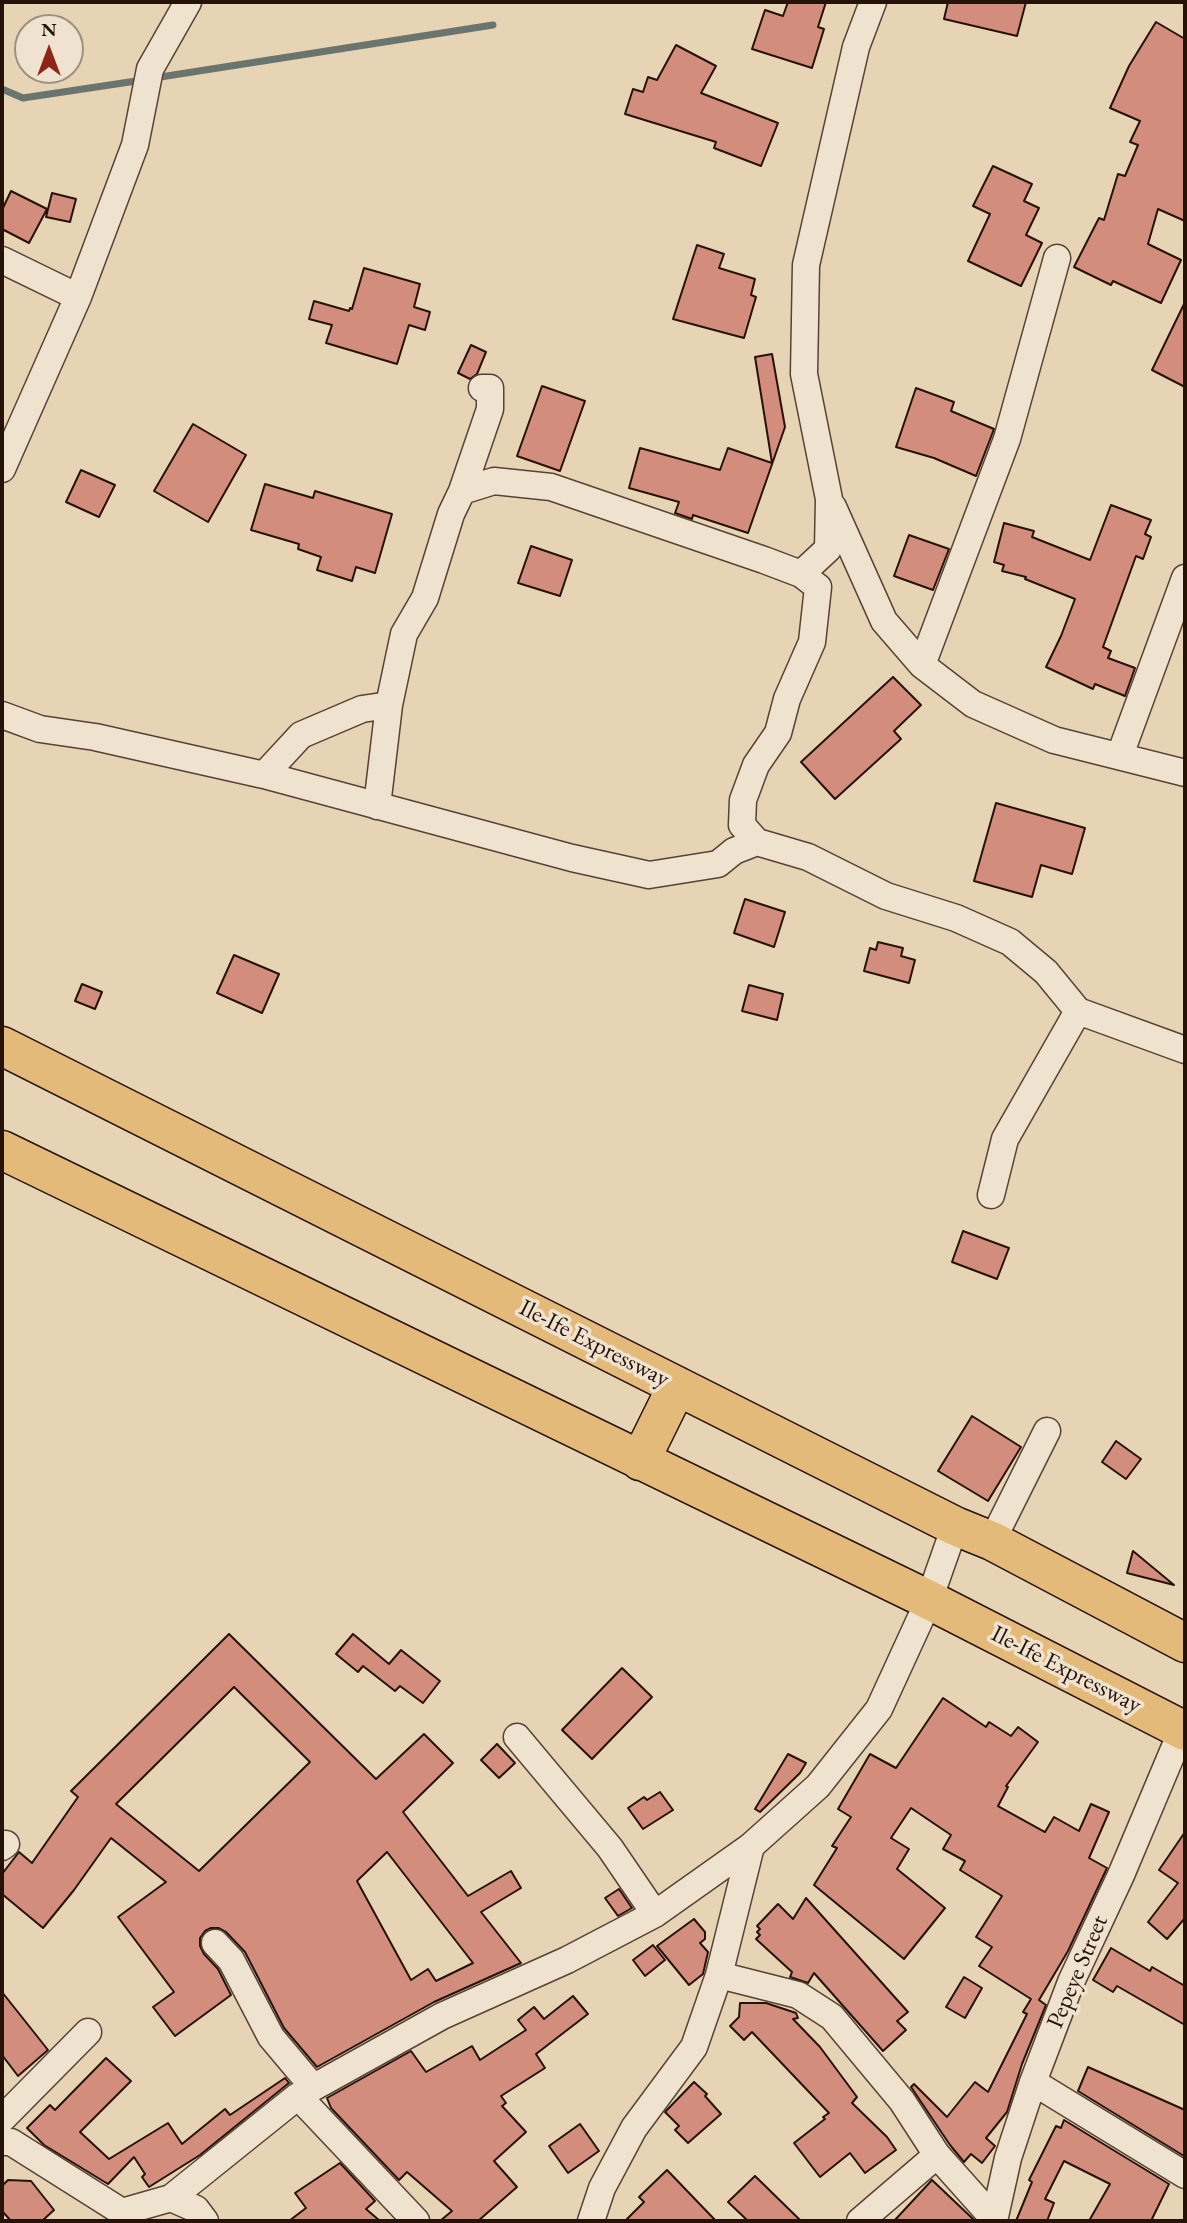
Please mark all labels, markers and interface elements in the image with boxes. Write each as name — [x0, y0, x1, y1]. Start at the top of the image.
north arrow — [14, 14, 84, 84]
text: N — [41, 17, 57, 42]
street label: Ile-Ife Expressway — [514, 1294, 674, 1394]
street label: Ile-Ife Expressway — [986, 1620, 1146, 1720]
street label: Pepeye Street — [1041, 1911, 1115, 2033]

